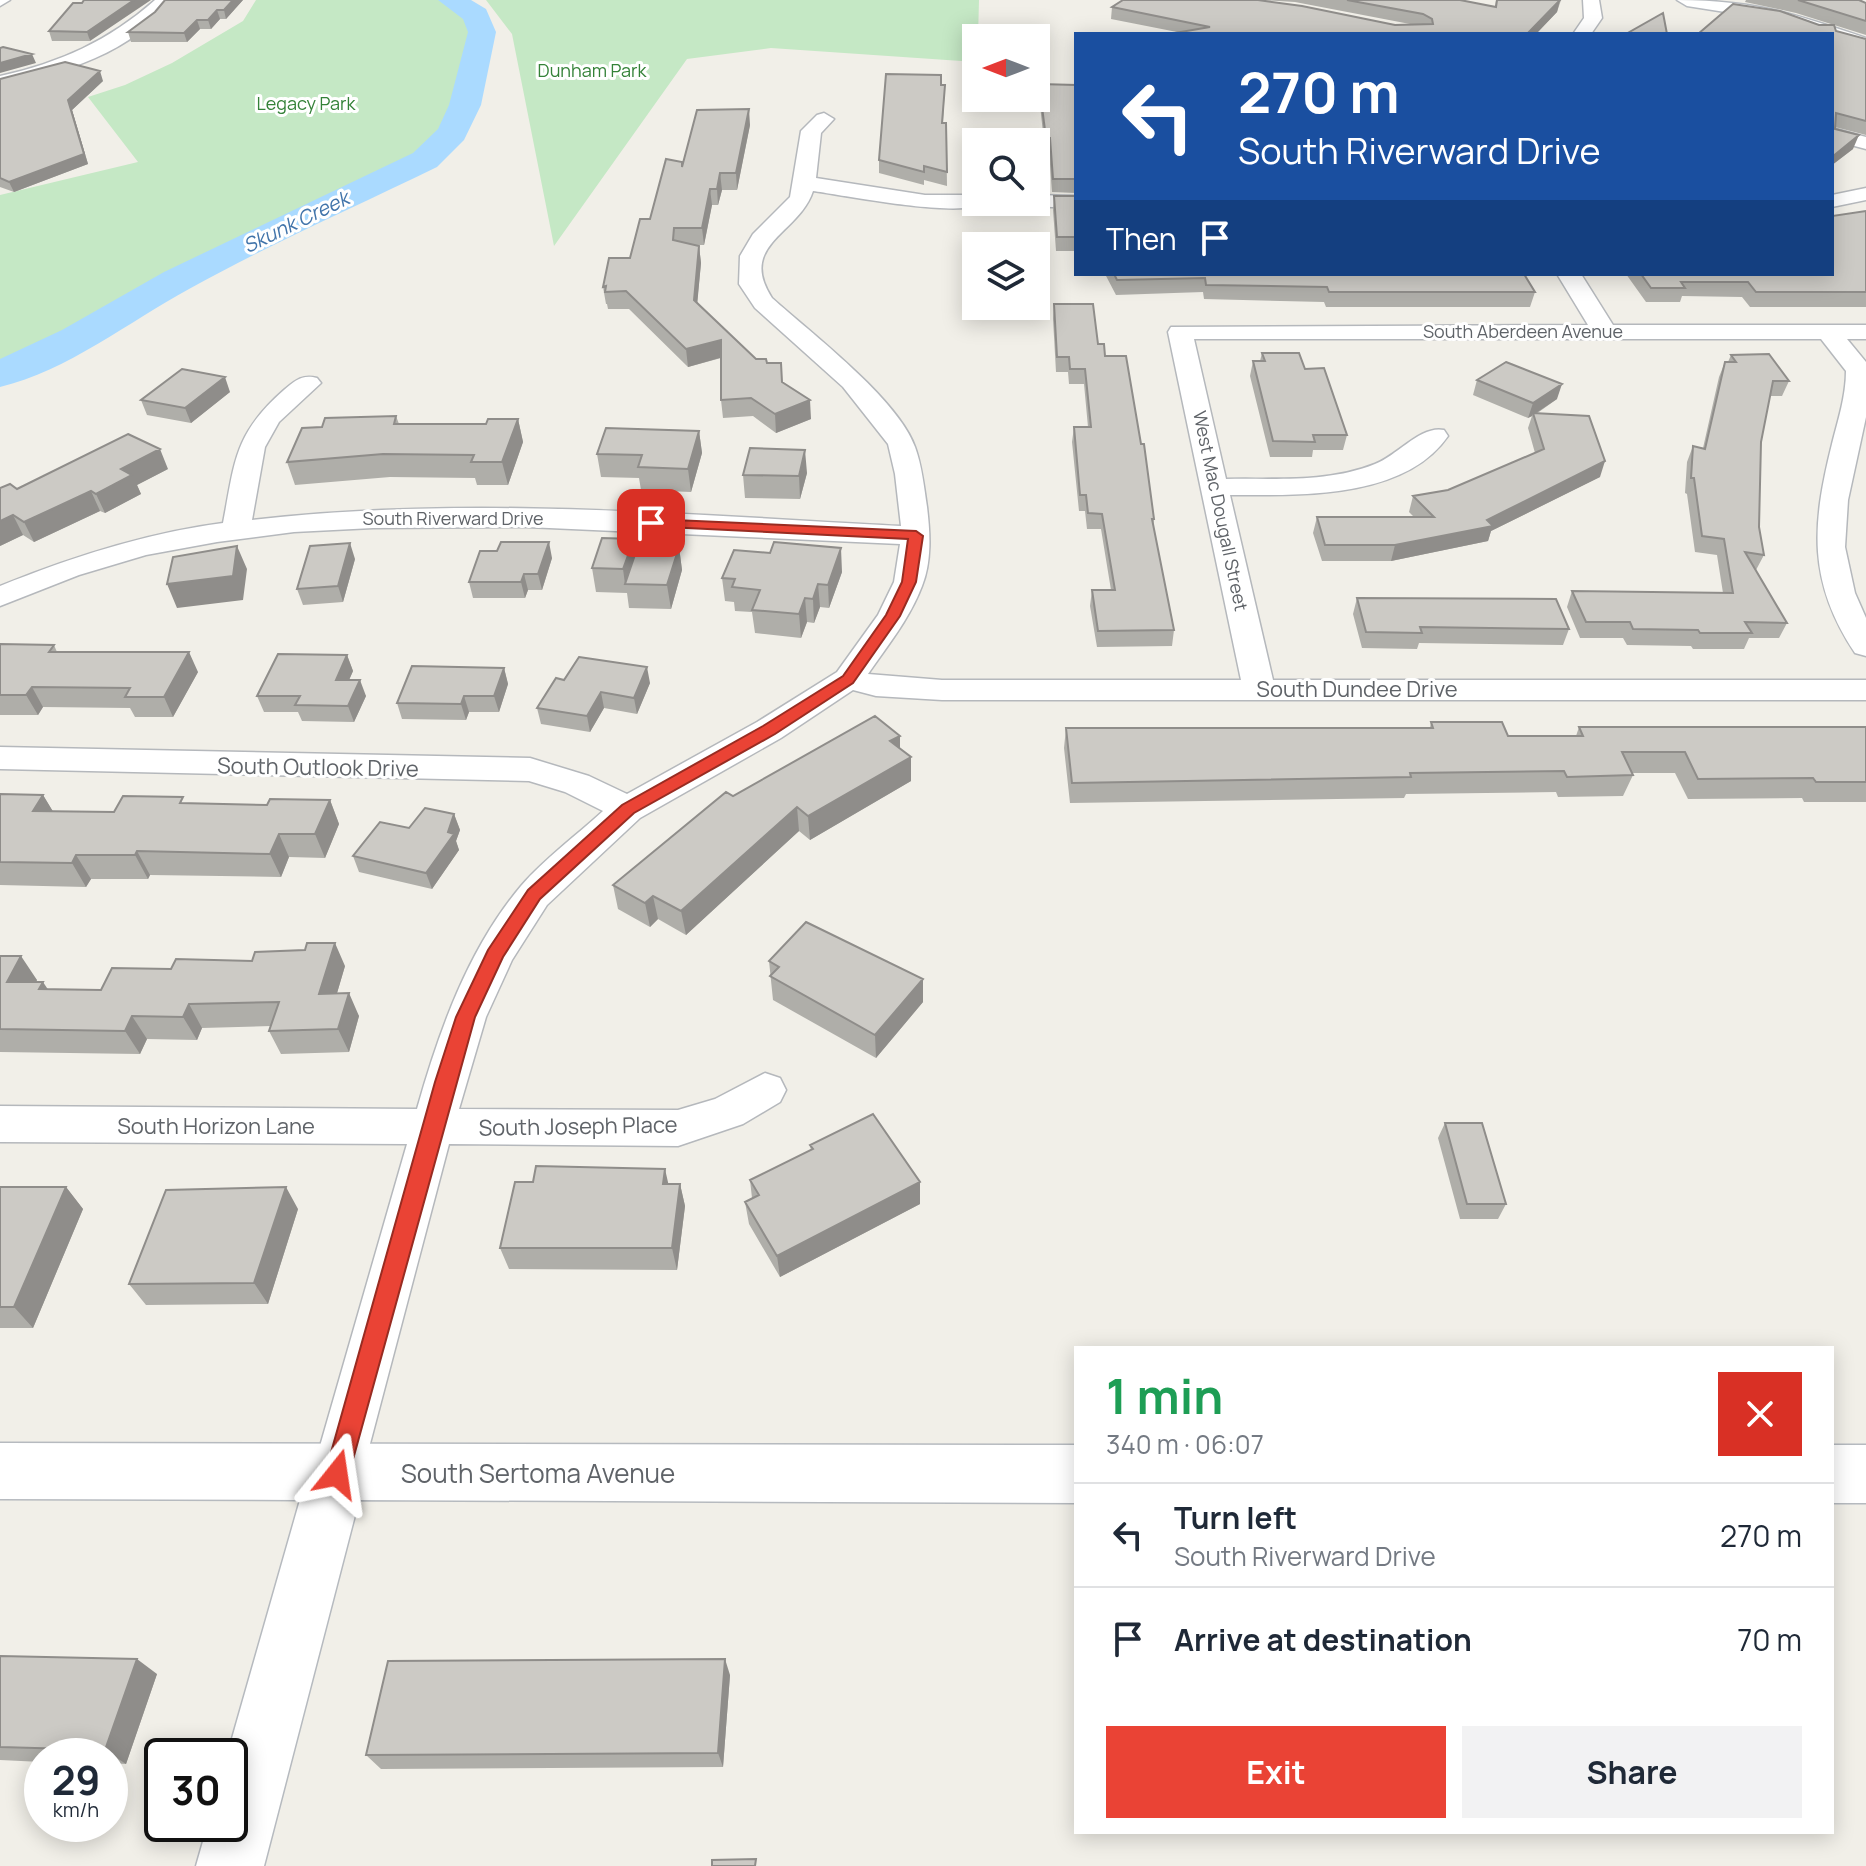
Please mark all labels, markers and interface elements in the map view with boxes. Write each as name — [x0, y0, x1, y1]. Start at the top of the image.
north arrow — [962, 24, 1050, 112]
map controls — [962, 24, 1050, 320]
text: 270 m — [1238, 53, 1400, 130]
park label: Dunham Park — [538, 58, 648, 82]
icon: left — [1106, 64, 1210, 168]
park label: Legacy Park — [257, 91, 357, 115]
text: South Riverward Drive — [1238, 126, 1600, 175]
button: search — [962, 128, 1050, 216]
water label: Skunk Creek — [238, 183, 356, 259]
icon: arrive — [1193, 216, 1237, 260]
text: Then — [1106, 218, 1177, 259]
button: layers — [962, 232, 1050, 320]
street label: South Aberdeen Avenue — [1423, 319, 1623, 343]
street label: West Mac Dougall Street — [1188, 408, 1254, 613]
pin — [617, 489, 685, 557]
icon: arrive — [629, 501, 673, 545]
street label: South Riverward Drive — [362, 506, 544, 530]
street label: South Dundee Drive — [1256, 674, 1458, 704]
street label: South Outlook Drive — [217, 750, 419, 784]
street label: South Joseph Place — [478, 1109, 678, 1143]
street label: South Horizon Lane — [117, 1111, 315, 1141]
text: 1 min — [1106, 1363, 1223, 1428]
button: close — [1718, 1372, 1802, 1456]
text: 340 m · 06:07 — [1106, 1426, 1264, 1462]
position arrow — [295, 1432, 379, 1516]
street label: South Sertoma Avenue — [401, 1455, 675, 1491]
text: Turn left — [1174, 1497, 1297, 1538]
icon: left — [1106, 1513, 1150, 1557]
text: 270 m — [1720, 1515, 1802, 1556]
text: South Riverward Drive — [1174, 1538, 1436, 1574]
icon: arrive — [1106, 1617, 1150, 1661]
text: Arrive at destination — [1174, 1619, 1472, 1660]
text: 70 m — [1737, 1619, 1802, 1660]
button: Exit — [1106, 1726, 1446, 1818]
button: Share — [1462, 1726, 1802, 1818]
speed limit sign: 30 — [144, 1738, 248, 1842]
text: 29 — [52, 1752, 100, 1807]
text: km/h — [53, 1796, 99, 1823]

